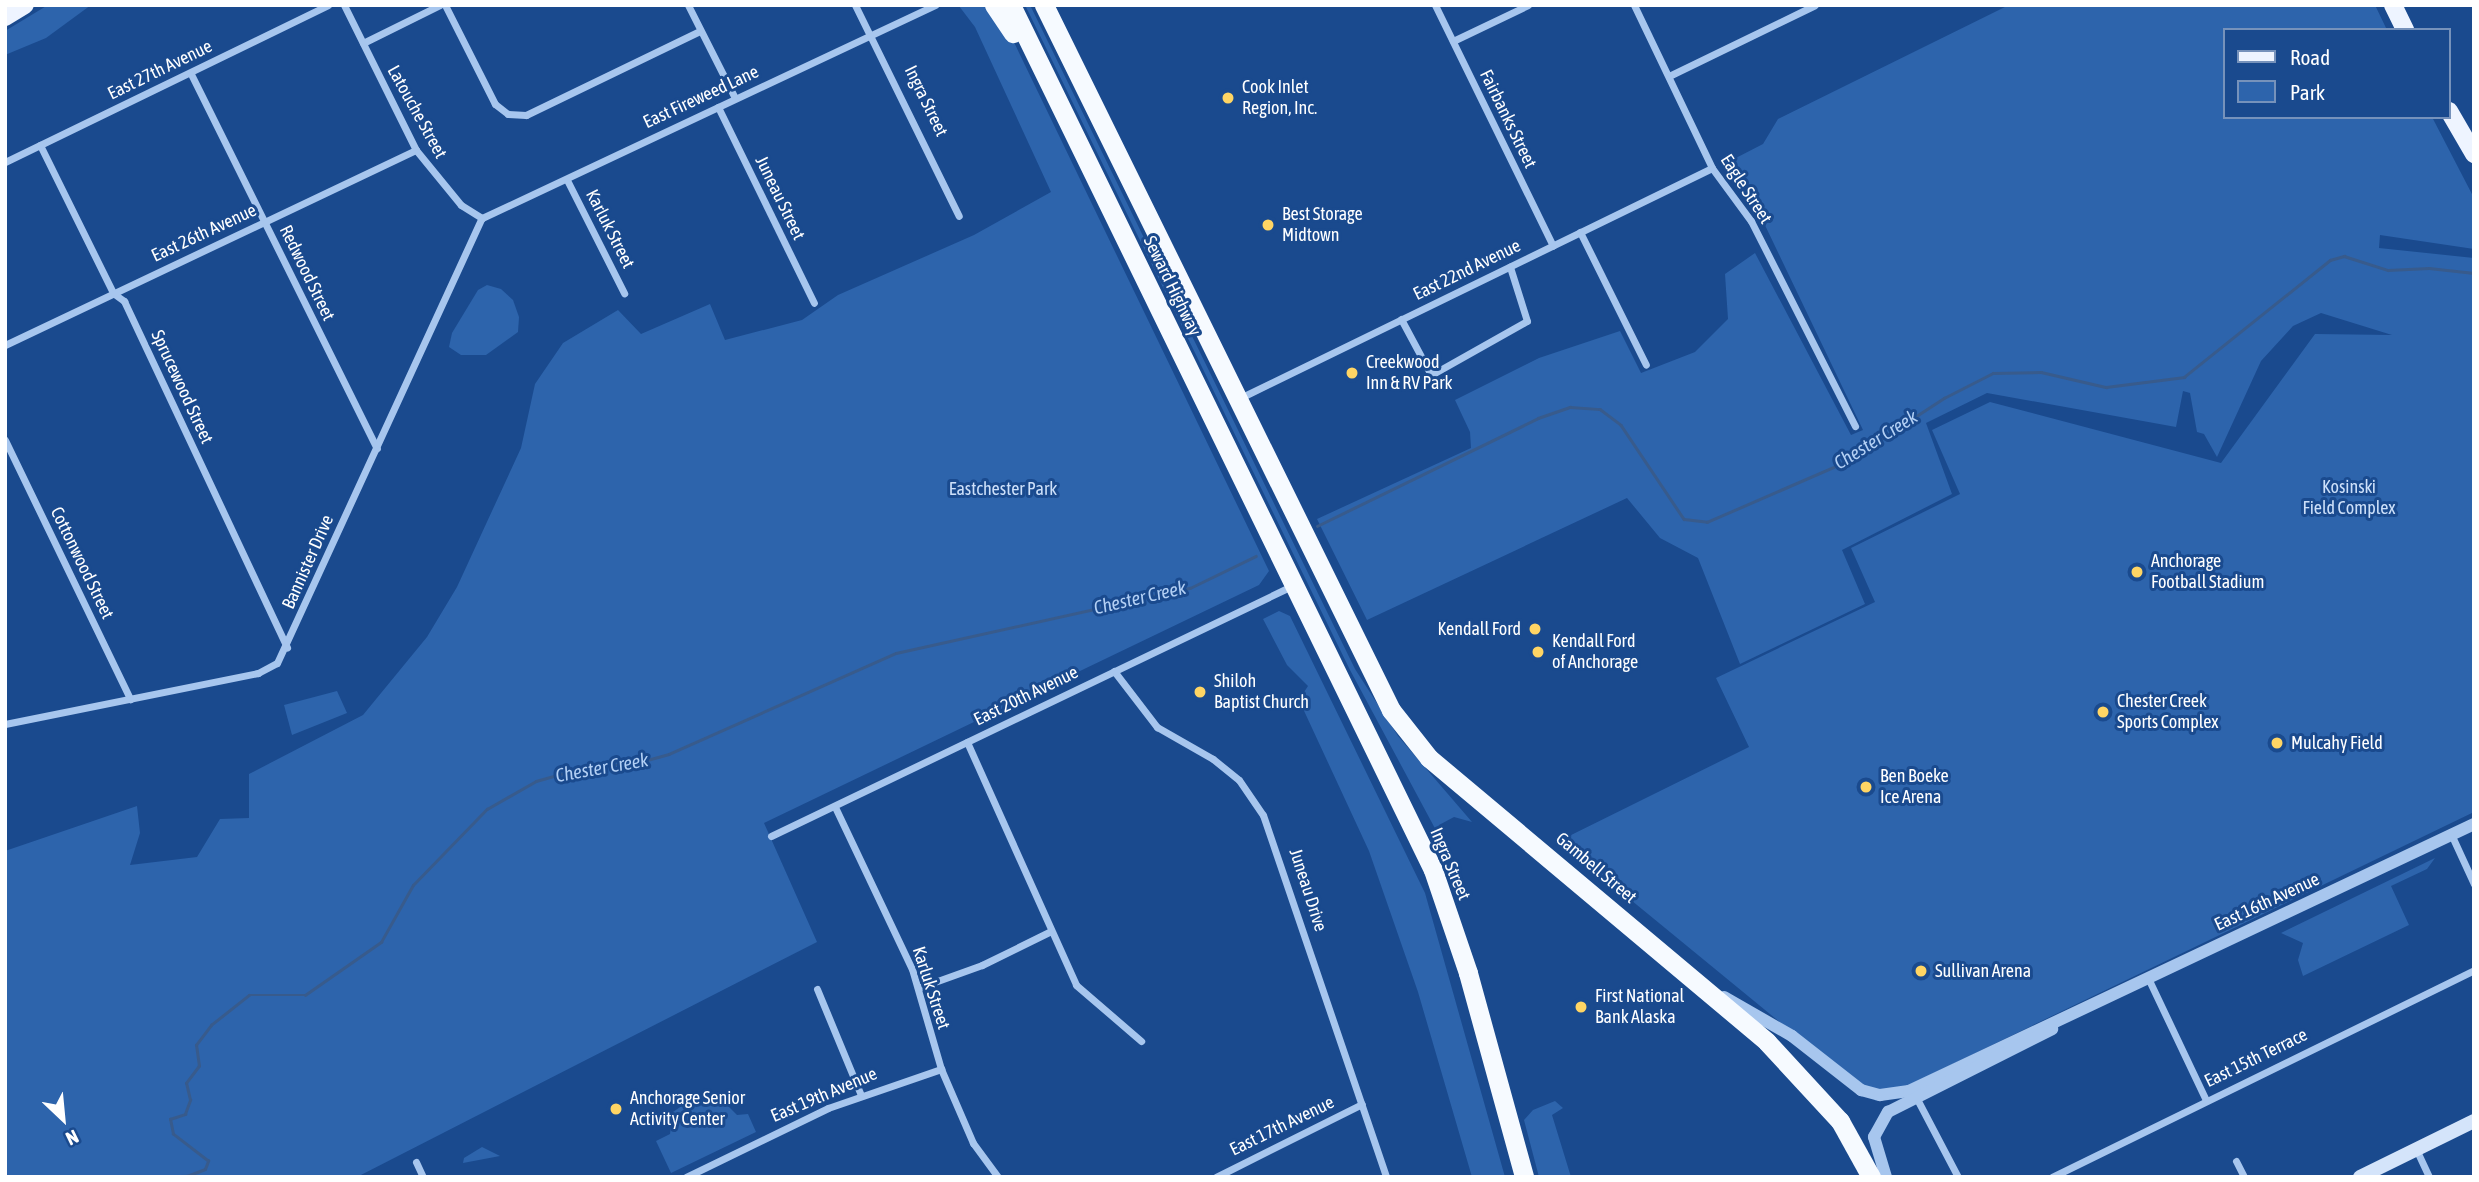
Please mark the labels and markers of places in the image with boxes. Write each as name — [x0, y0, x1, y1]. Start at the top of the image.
place label: Cook Inlet Region, Inc. — [1242, 77, 1317, 119]
marker: Cook Inlet Region, Inc. — [1220, 90, 1236, 106]
place label: Best Storage Midtown — [1282, 204, 1363, 246]
marker: Best Storage Midtown — [1260, 217, 1276, 233]
place label: Creekwood Inn & RV Park — [1366, 352, 1453, 394]
marker: Creekwood Inn & RV Park — [1344, 365, 1360, 381]
place label: Anchorage Football Stadium — [2151, 551, 2264, 594]
marker: Anchorage Football Stadium — [2129, 564, 2145, 580]
place label: Kendall Ford — [1438, 618, 1521, 640]
marker: Kendall Ford — [1527, 621, 1543, 637]
place label: Kendall Ford of Anchorage — [1552, 631, 1638, 674]
marker: Kendall Ford of Anchorage — [1530, 644, 1546, 660]
place label: Shiloh Baptist Church — [1214, 671, 1309, 714]
marker: Shiloh Baptist Church — [1192, 684, 1208, 700]
place label: Chester Creek Sports Complex — [2117, 691, 2219, 734]
marker: Chester Creek Sports Complex — [2095, 704, 2111, 720]
place label: Mulcahy Field — [2291, 732, 2383, 754]
marker: Mulcahy Field — [2269, 735, 2285, 751]
place label: Ben Boeke Ice Arena — [1880, 766, 1949, 808]
marker: Ben Boeke Ice Arena — [1858, 779, 1874, 795]
place label: Sullivan Arena — [1935, 960, 2031, 982]
marker: Sullivan Arena — [1913, 963, 1929, 979]
place label: First National Bank Alaska — [1595, 986, 1684, 1028]
marker: First National Bank Alaska — [1573, 999, 1589, 1015]
place label: Anchorage Senior Activity Center — [630, 1088, 745, 1130]
marker: Anchorage Senior Activity Center — [608, 1101, 624, 1117]

